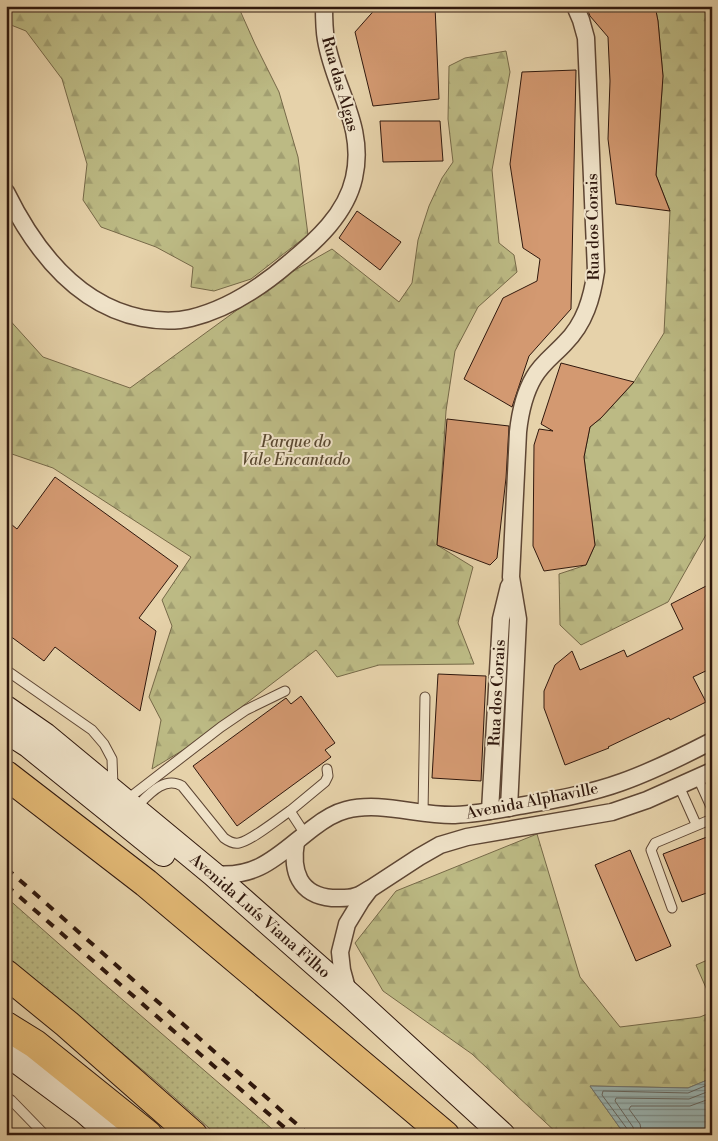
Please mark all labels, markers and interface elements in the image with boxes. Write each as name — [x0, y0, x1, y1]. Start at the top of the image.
street label: Rua das Algas — [317, 34, 363, 134]
street label: Rua dos Corais — [582, 173, 604, 281]
park label: Parque do Vale Encantado — [242, 432, 350, 470]
street label: Rua dos Corais — [484, 639, 510, 747]
street label: Avenida Alphaville — [463, 778, 600, 824]
street label: Avenida Luís Viana Filho — [185, 849, 335, 983]

